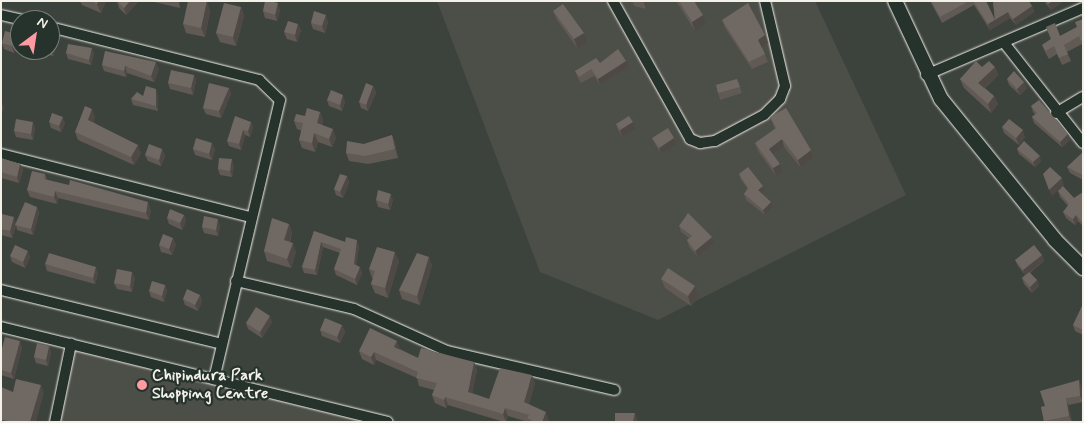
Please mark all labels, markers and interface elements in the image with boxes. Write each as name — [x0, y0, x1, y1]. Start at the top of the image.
north arrow — [10, 10, 60, 60]
text: N — [34, 13, 51, 33]
place label: Chipindura Park Shopping Centre — [152, 366, 265, 404]
marker: Chipindura Park Shopping Centre — [136, 379, 148, 391]

